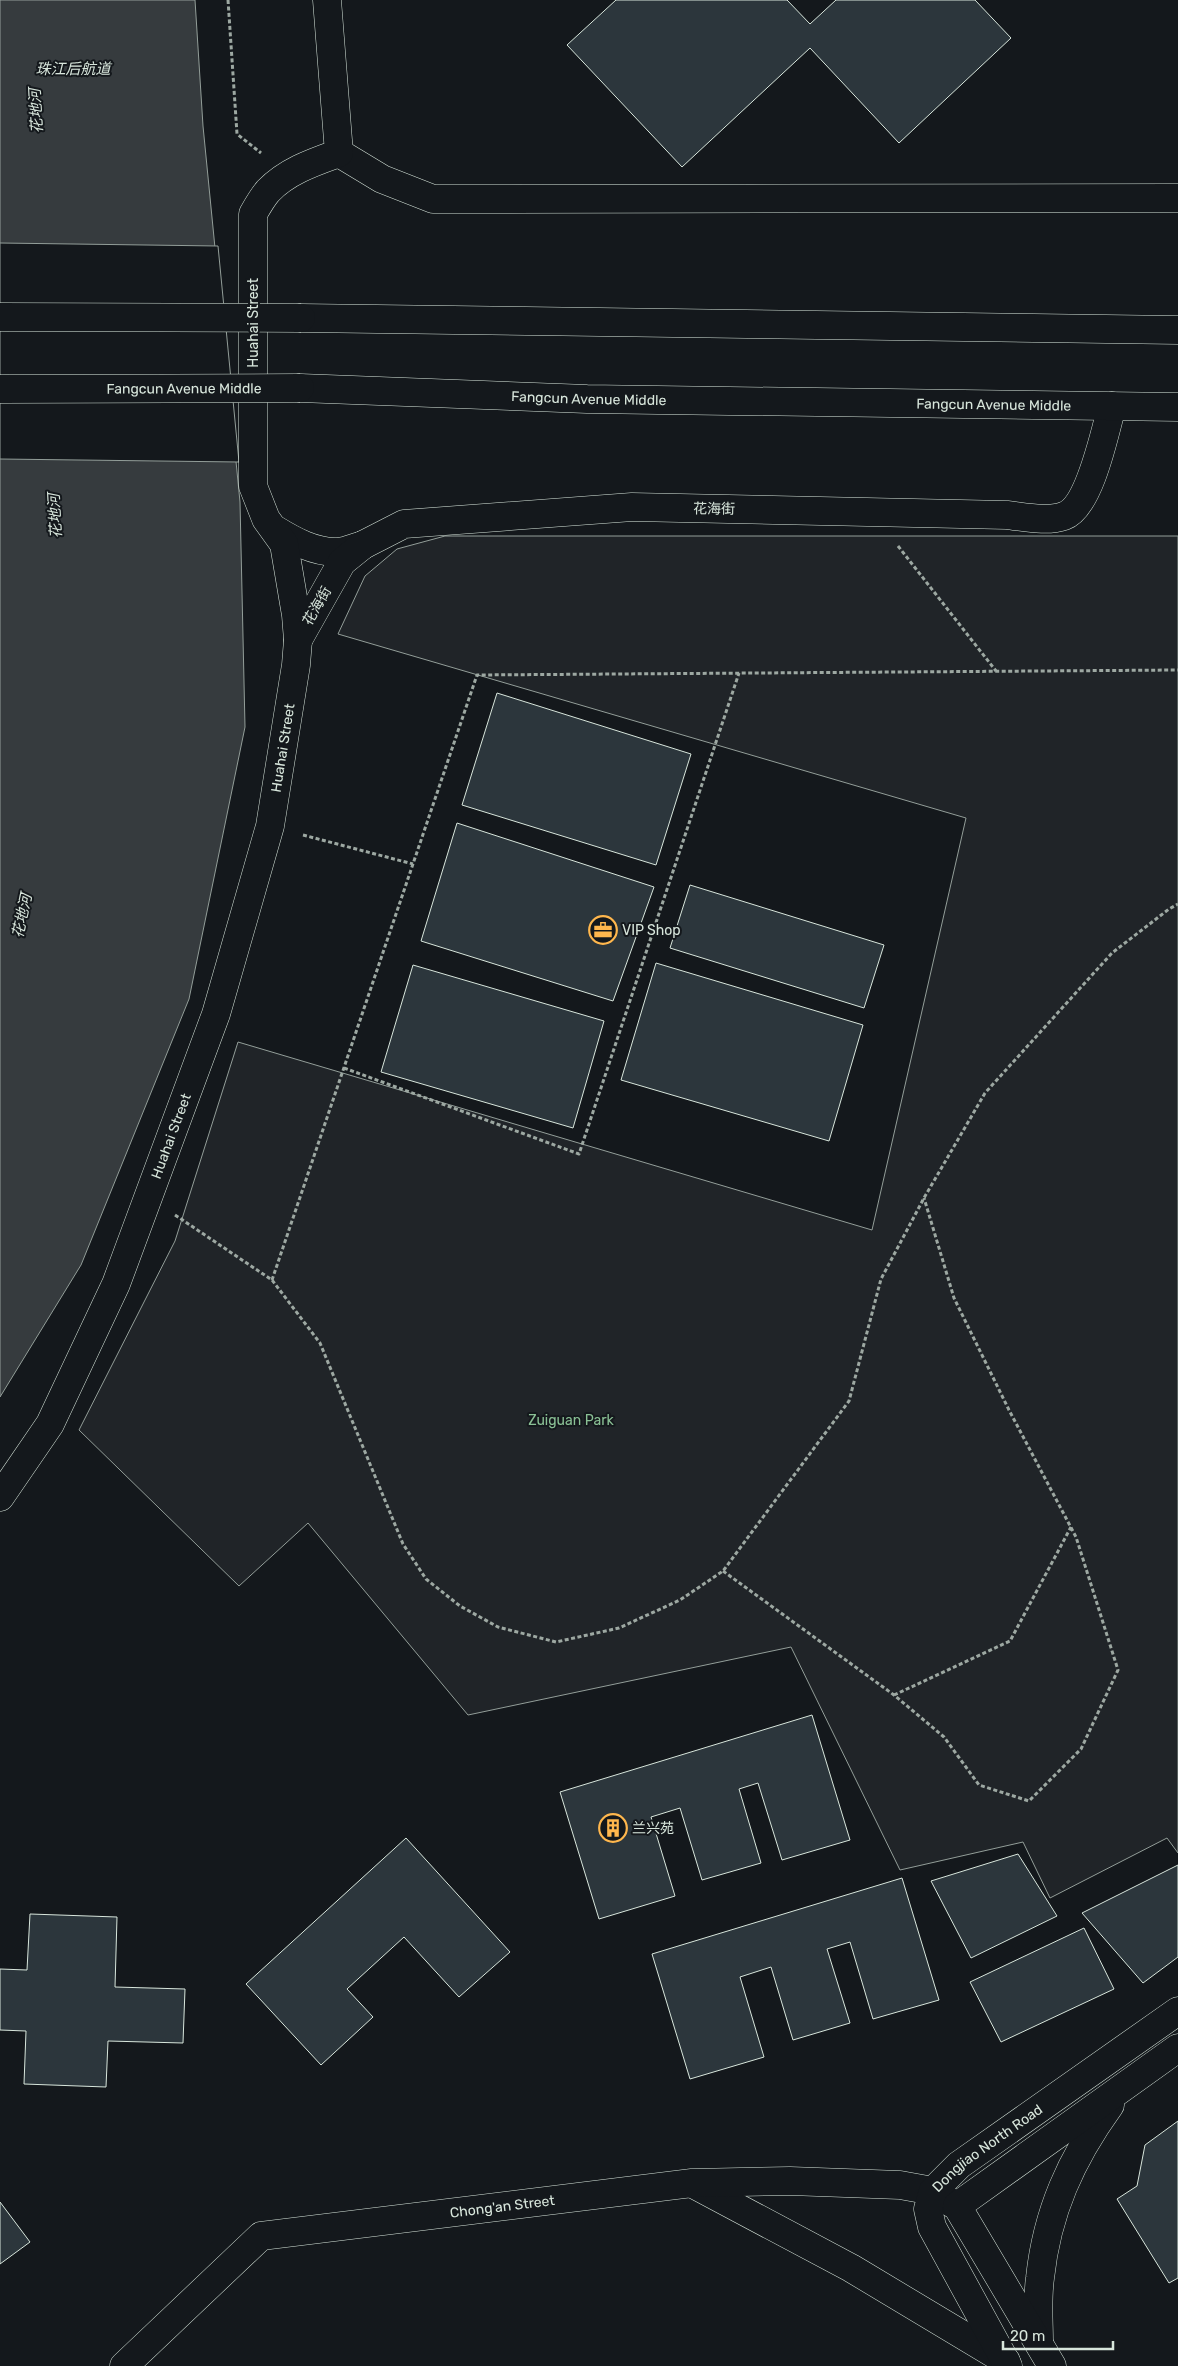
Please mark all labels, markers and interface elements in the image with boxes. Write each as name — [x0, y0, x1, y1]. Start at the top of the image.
water label: 珠江后航道 — [35, 60, 112, 78]
water label: 花地河 — [26, 85, 46, 134]
street label: Huahai Street — [245, 278, 262, 368]
street label: Fangcun Avenue Middle — [106, 380, 262, 397]
street label: Fangcun Avenue Middle — [511, 388, 667, 409]
street label: Fangcun Avenue Middle — [916, 395, 1072, 414]
water label: 花地河 — [45, 490, 65, 539]
street label: 花海街 — [693, 500, 735, 518]
street label: 花海街 — [299, 584, 335, 628]
street label: Huahai Street — [267, 702, 298, 793]
water label: 花地河 — [9, 889, 36, 940]
office icon: VIP Shop — [588, 915, 618, 945]
place label: VIP Shop — [622, 922, 681, 939]
street label: Huahai Street — [147, 1091, 195, 1181]
park label: Zuiguan Park — [528, 1412, 615, 1429]
building icon: 兰兴苑 — [598, 1813, 628, 1843]
place label: 兰兴苑 — [632, 1820, 674, 1837]
street label: Dongjiao North Road — [929, 2101, 1046, 2195]
street label: Chong'an Street — [449, 2191, 556, 2221]
scale bar — [1003, 2318, 1113, 2350]
text: 20 m — [1010, 2327, 1045, 2345]

